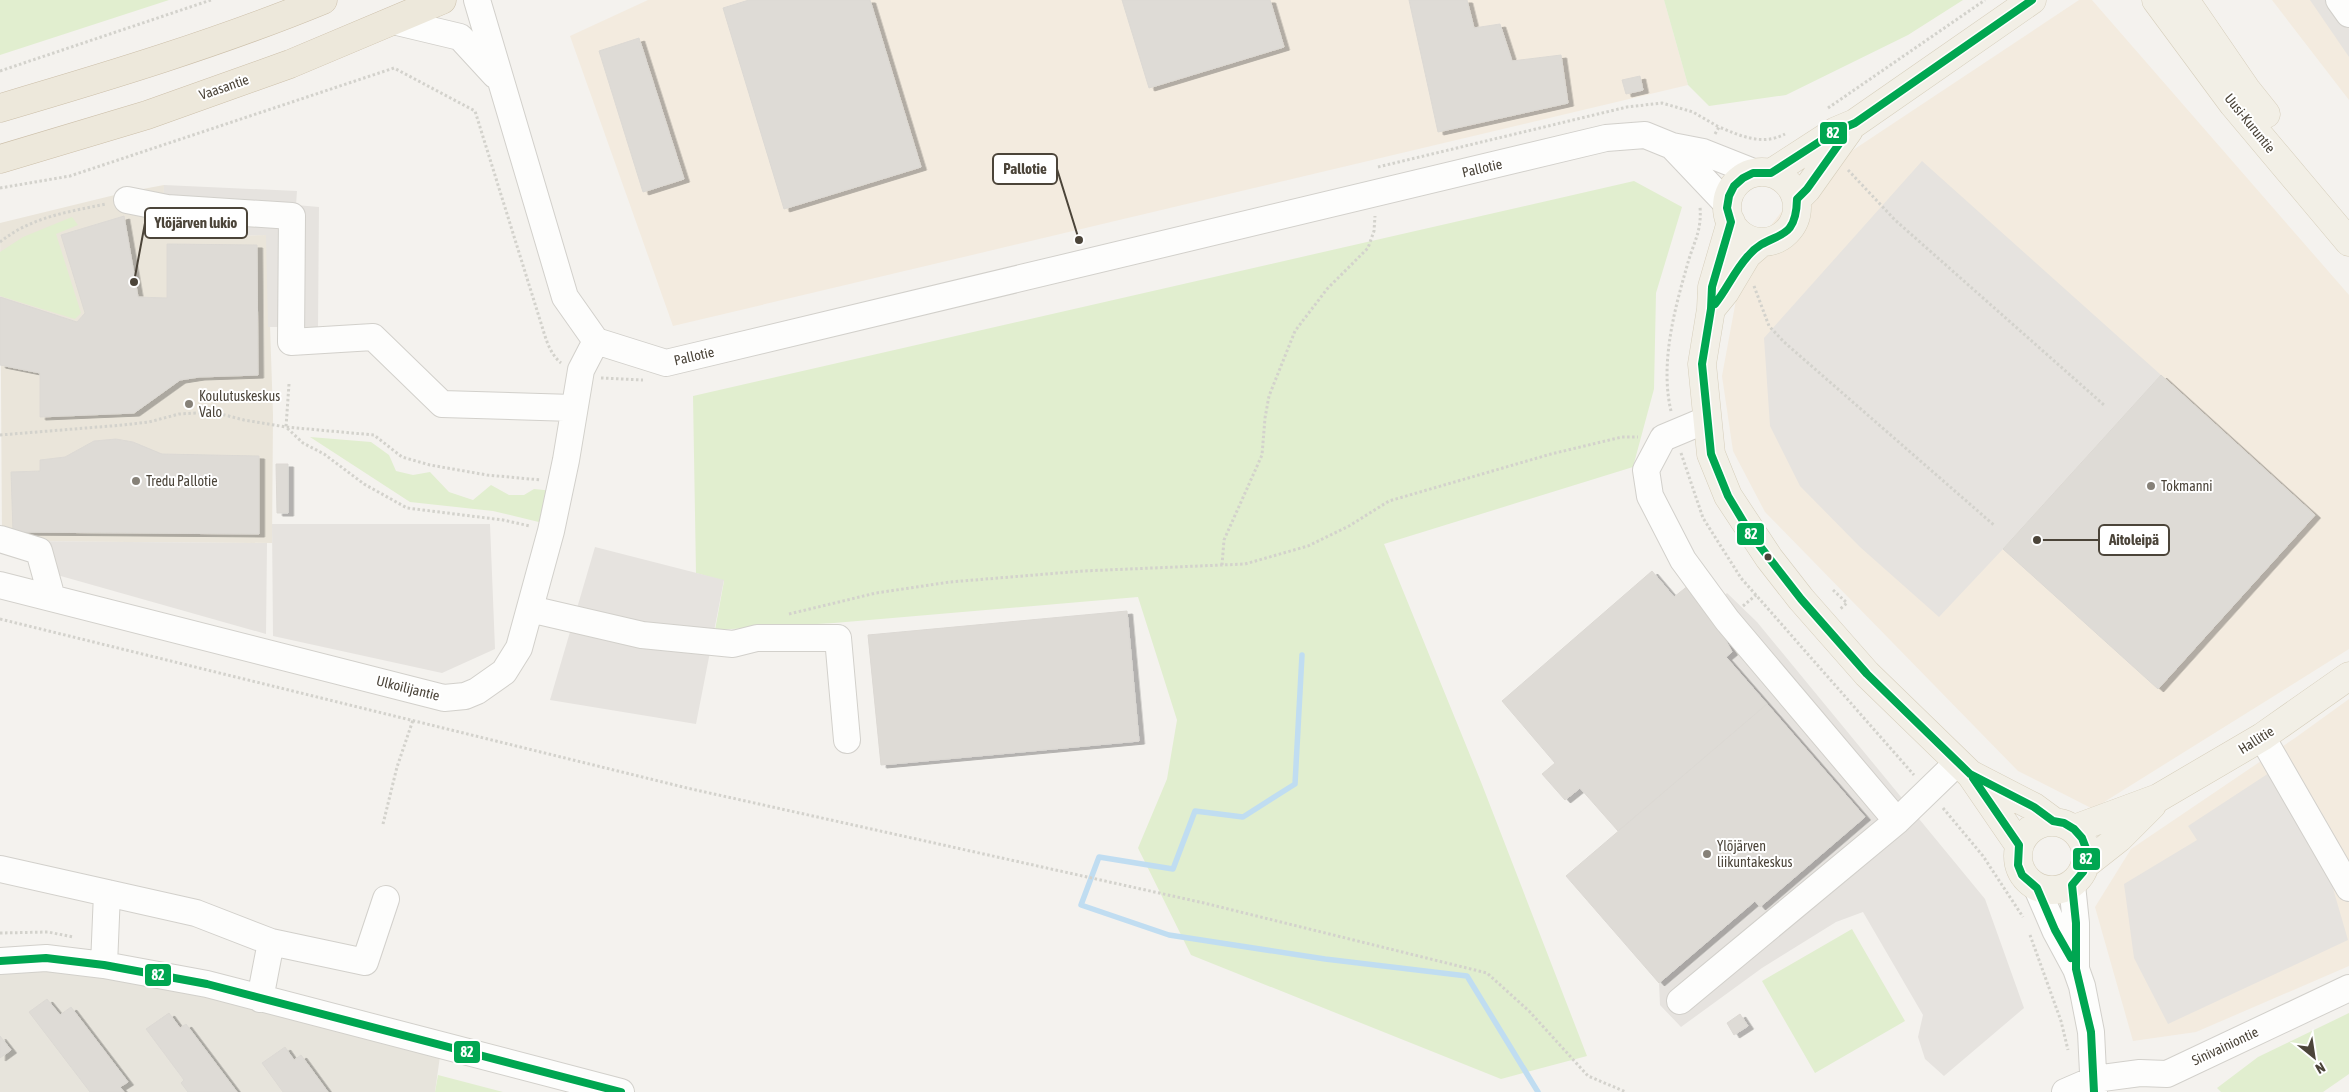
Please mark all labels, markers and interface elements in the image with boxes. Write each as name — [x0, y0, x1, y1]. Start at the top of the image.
street label: Vaasantie — [197, 71, 251, 103]
street label: Uusi-Kuruntie — [2221, 90, 2279, 156]
line badge: 82 — [1819, 121, 1848, 145]
text: 82 — [1826, 125, 1840, 141]
callout: Pallotie — [993, 154, 1057, 184]
street label: Pallotie — [1460, 156, 1504, 180]
text: Pallotie — [1003, 160, 1047, 177]
callout: Ylöjärven lukio — [145, 208, 247, 238]
text: Ylöjärven lukio — [154, 214, 237, 231]
street label: Pallotie — [672, 344, 716, 368]
place label: Koulutuskeskus Valo — [199, 388, 280, 420]
marker: Koulutuskeskus Valo — [183, 398, 195, 410]
place label: Tredu Pallotie — [146, 473, 218, 489]
marker: Tredu Pallotie — [130, 475, 142, 487]
place label: Tokmanni — [2161, 478, 2212, 494]
marker: Tokmanni — [2145, 480, 2157, 492]
line badge: 82 — [1736, 522, 1765, 546]
callout: Aitoleipä — [2099, 525, 2169, 555]
text: 82 — [1744, 526, 1758, 542]
text: Aitoleipä — [2108, 531, 2159, 548]
unlabelled marker — [1763, 552, 1773, 562]
street label: Ulkoilijantie — [375, 672, 441, 704]
street label: Hallitie — [2235, 723, 2277, 757]
place label: Ylöjärven liikuntakeskus — [1717, 838, 1793, 870]
line badge: 82 — [2072, 847, 2101, 871]
marker: Ylöjärven liikuntakeskus — [1701, 848, 1713, 860]
text: 82 — [2079, 851, 2093, 867]
line badge: 82 — [144, 963, 172, 987]
text: 82 — [151, 967, 165, 983]
street label: Sinivainiontie — [2189, 1024, 2261, 1068]
north arrow — [2289, 1032, 2339, 1082]
line badge: 82 — [453, 1040, 481, 1064]
text: 82 — [460, 1044, 474, 1060]
text: N — [2313, 1059, 2328, 1077]

